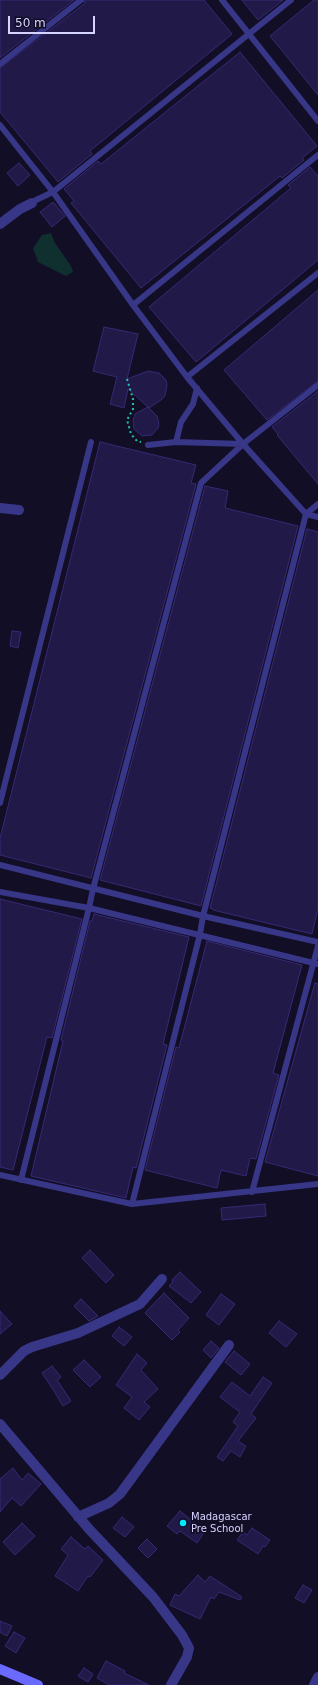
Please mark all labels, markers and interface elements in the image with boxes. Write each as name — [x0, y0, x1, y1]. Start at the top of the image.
scale bar — [10, 8, 97, 34]
text: 50 m — [15, 16, 46, 30]
place label: Madagascar Pre School — [191, 1511, 252, 1534]
marker: Madagascar Pre School — [178, 1518, 188, 1528]

